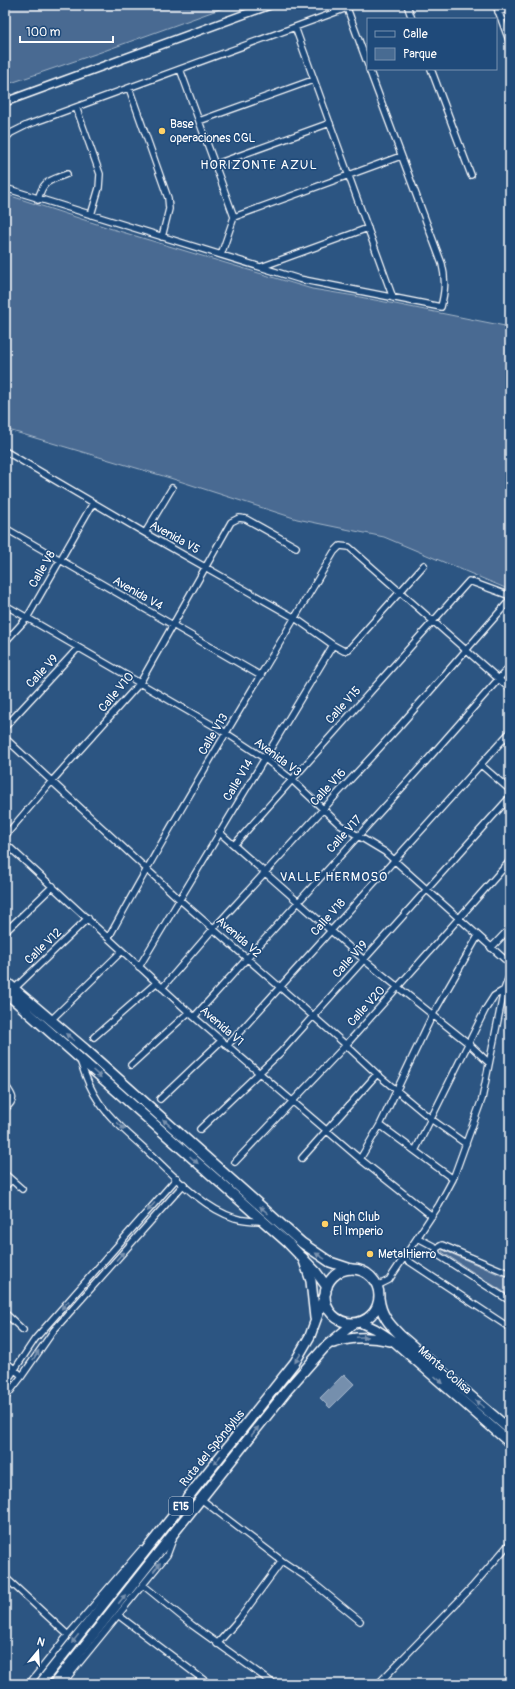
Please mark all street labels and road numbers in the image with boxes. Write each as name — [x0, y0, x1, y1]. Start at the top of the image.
street label: Avenida V5 — [147, 518, 202, 557]
street label: Calle V8 — [26, 548, 59, 591]
street label: Avenida V4 — [110, 573, 165, 614]
street label: Calle V9 — [23, 651, 62, 691]
street label: Calle V10 — [95, 669, 137, 715]
street label: Calle V15 — [323, 683, 364, 727]
street label: Calle V13 — [195, 711, 232, 758]
street label: Avenida V3 — [251, 735, 304, 780]
street label: Calle V14 — [220, 757, 257, 804]
street label: Calle V16 — [307, 765, 350, 809]
street label: Calle V17 — [324, 812, 366, 856]
street label: Calle V18 — [308, 896, 349, 939]
street label: Avenida V2 — [213, 914, 265, 961]
street label: Calle V12 — [22, 925, 65, 968]
street label: Calle V19 — [330, 937, 371, 981]
street label: Calle V20 — [344, 983, 388, 1030]
street label: Avenida V1 — [197, 1003, 247, 1049]
street label: Manta-Colisa — [415, 1343, 475, 1398]
street label: Ruta del Spóndylus — [177, 1406, 248, 1490]
road number: E15 — [169, 1497, 193, 1515]

